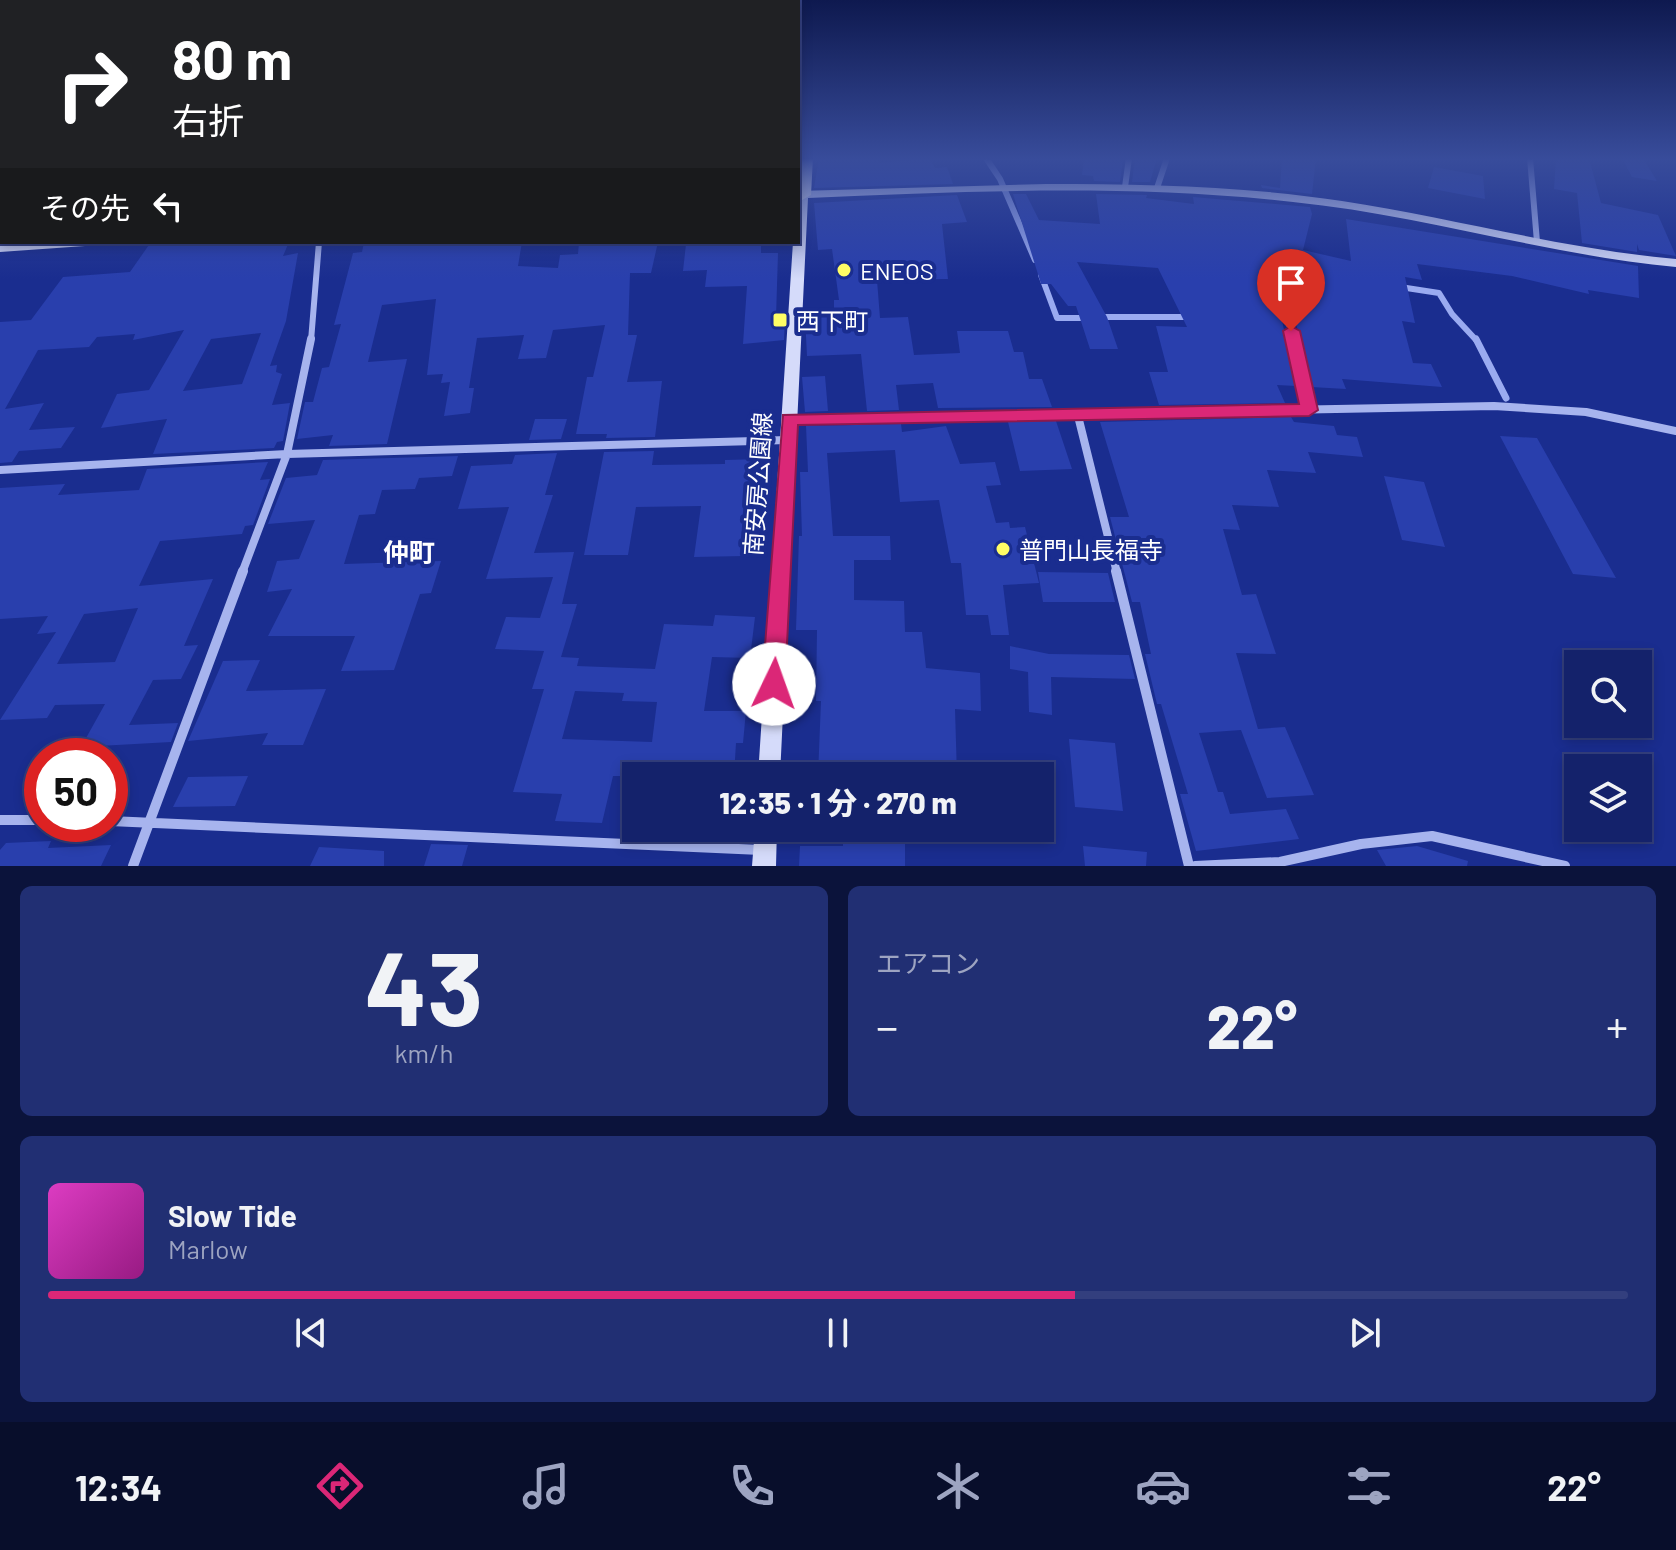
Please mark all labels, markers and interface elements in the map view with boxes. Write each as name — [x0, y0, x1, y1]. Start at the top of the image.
text: 80 m — [172, 24, 292, 91]
icon: right — [40, 32, 144, 136]
text: 右折 — [172, 98, 244, 141]
icon: left — [146, 184, 190, 228]
text: その先 — [40, 189, 130, 225]
pin — [1257, 249, 1325, 331]
place label: ENEOS — [860, 256, 934, 285]
marker: ENEOS — [835, 261, 853, 279]
icon: arrive — [1269, 261, 1313, 305]
place label: 西下町 — [796, 306, 868, 335]
marker: 西下町 — [771, 311, 789, 329]
street label: 南安房公園線 — [738, 411, 776, 557]
place label: 普門山長福寺 — [1019, 535, 1163, 564]
district label: 仲町 — [383, 536, 435, 567]
marker: 普門山長福寺 — [994, 540, 1012, 558]
position arrow — [732, 642, 816, 726]
map controls — [1564, 650, 1652, 842]
button: search — [1564, 650, 1652, 738]
speed limit sign: 50 — [24, 738, 128, 842]
button: layers — [1564, 754, 1652, 842]
text: 12:35 · 1 分 · 270 m — [719, 784, 957, 820]
text: 43 — [364, 922, 484, 1047]
text: エアコン — [876, 947, 980, 978]
text: 22° — [1207, 989, 1297, 1061]
text: − — [876, 999, 898, 1052]
text: + — [1606, 999, 1628, 1052]
text: km/h — [395, 1037, 453, 1068]
text: Slow Tide — [168, 1197, 297, 1233]
text: Marlow — [168, 1233, 248, 1264]
icon: previous — [289, 1311, 333, 1355]
icon: pause — [816, 1311, 860, 1355]
icon: next — [1343, 1311, 1387, 1355]
icon: directions — [312, 1458, 368, 1514]
icon: music — [518, 1458, 574, 1514]
icon: phone — [724, 1458, 780, 1514]
icon: climate — [930, 1458, 986, 1514]
icon: car — [1135, 1458, 1191, 1514]
icon: filters — [1341, 1458, 1397, 1514]
text: 12:34 — [75, 1465, 162, 1508]
text: 22° — [1547, 1465, 1601, 1508]

